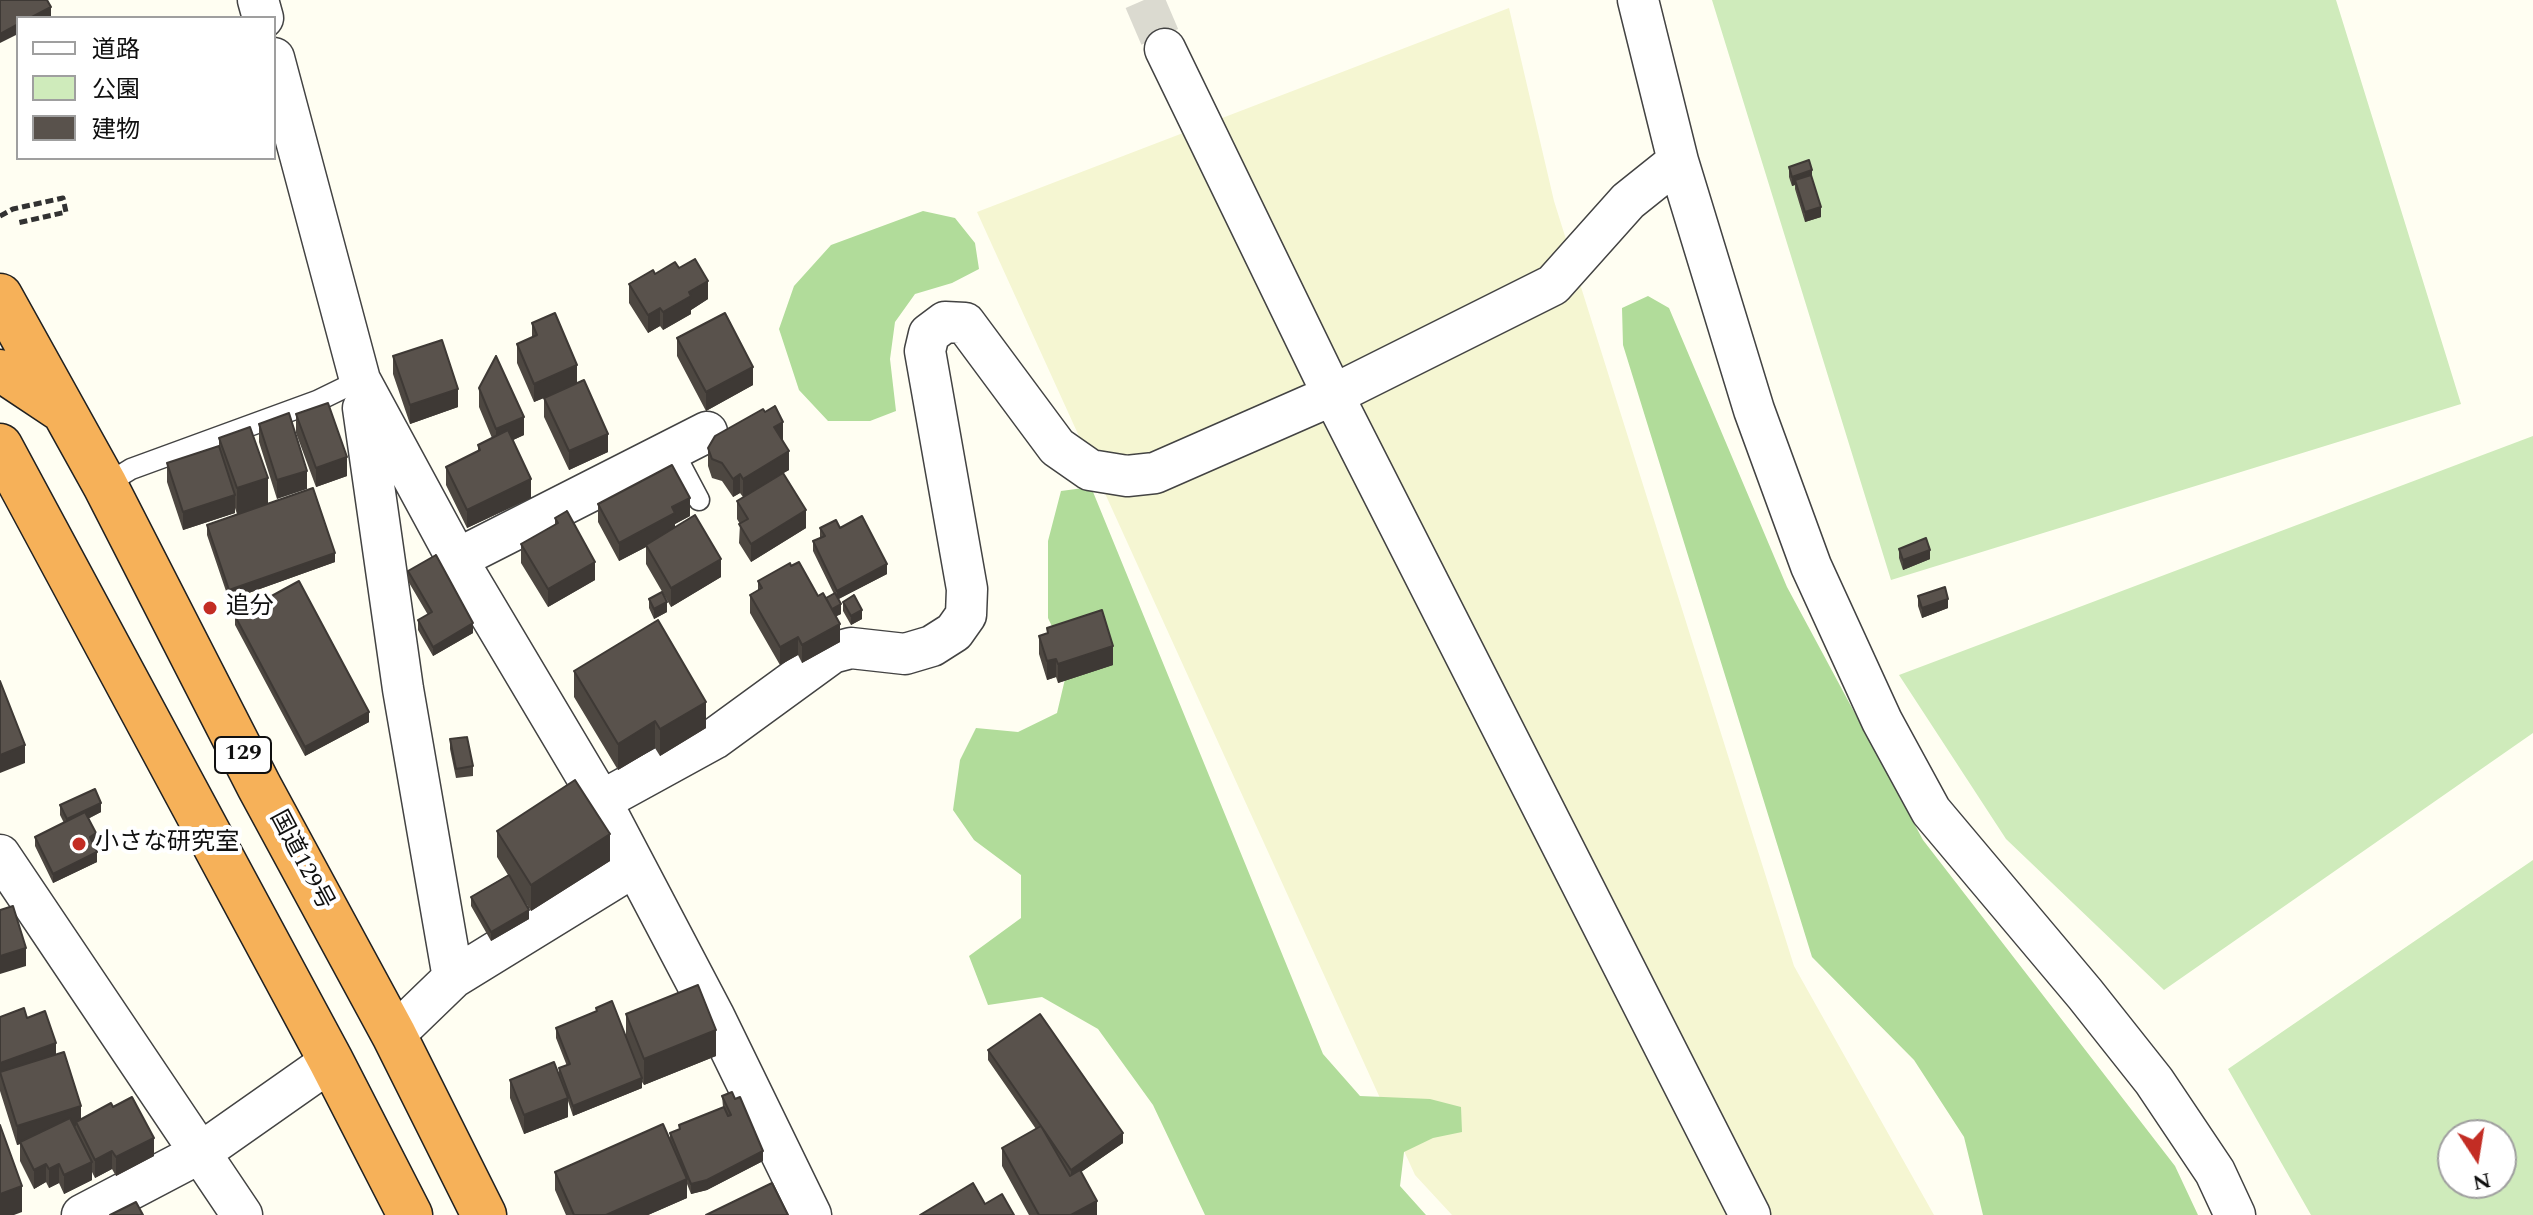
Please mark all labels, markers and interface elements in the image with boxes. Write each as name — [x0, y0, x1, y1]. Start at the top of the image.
legend — [16, 16, 276, 160]
text: 道路 — [92, 32, 140, 68]
text: 公園 — [92, 72, 140, 108]
text: 建物 — [92, 112, 140, 148]
place label: 追分 — [226, 594, 274, 622]
marker: 追分 — [201, 599, 219, 617]
road number: 129 — [215, 737, 271, 773]
street label: 国道129号 — [262, 807, 338, 915]
place label: 小さな研究室 — [95, 830, 239, 858]
marker: 小さな研究室 — [70, 835, 88, 853]
north arrow — [2437, 1119, 2517, 1199]
text: N — [2469, 1163, 2494, 1199]

